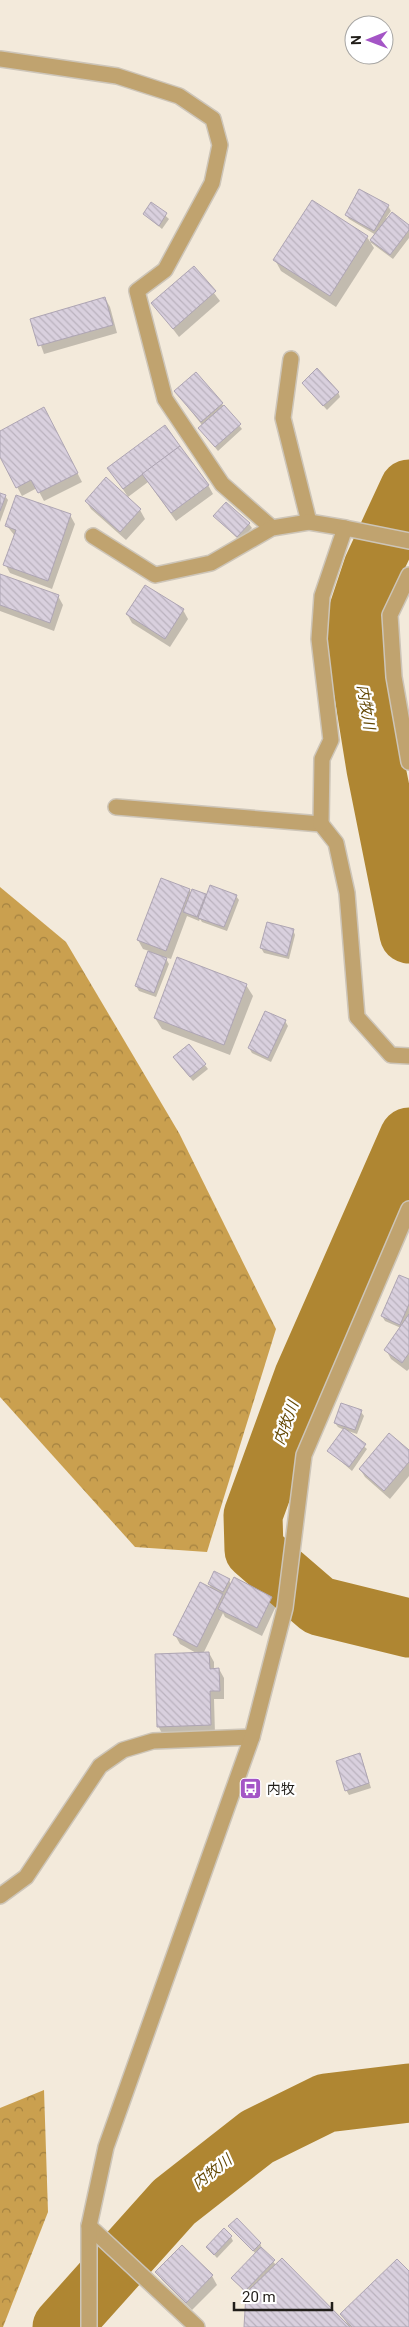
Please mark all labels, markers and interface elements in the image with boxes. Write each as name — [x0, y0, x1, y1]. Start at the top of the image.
north arrow — [344, 15, 394, 65]
text: N — [348, 35, 364, 45]
water label: 内牧川 — [354, 683, 379, 733]
water label: 内牧川 — [270, 1397, 303, 1447]
bus stop icon: 内牧 — [239, 1777, 263, 1801]
place label: 内牧 — [267, 1781, 295, 1797]
water label: 内牧川 — [189, 2150, 237, 2193]
scale bar — [234, 2280, 332, 2312]
text: 20 m — [242, 2288, 276, 2306]

